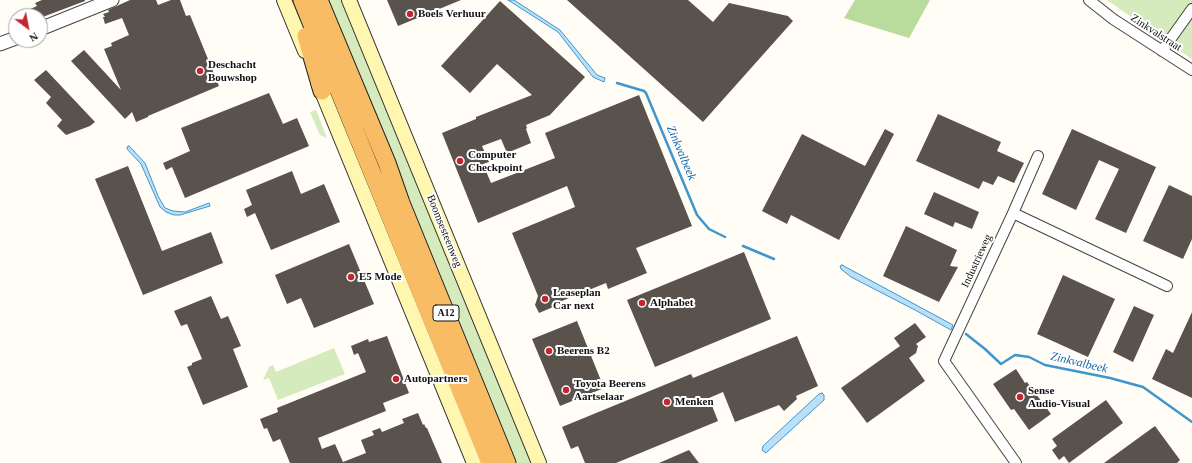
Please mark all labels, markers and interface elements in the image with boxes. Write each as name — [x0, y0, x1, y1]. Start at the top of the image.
place label: Boels Verhuur — [418, 7, 486, 21]
north arrow — [8, 8, 48, 48]
marker: Boels Verhuur — [405, 9, 415, 19]
street label: Zinkvalstraat — [1128, 12, 1184, 54]
text: N — [27, 30, 40, 45]
place label: Deschacht Bouwshop — [208, 58, 257, 84]
marker: Deschacht Bouwshop — [195, 66, 205, 76]
water label: Zinkvalbeek — [663, 124, 699, 182]
place label: Computer Checkpoint — [468, 148, 522, 174]
marker: Computer Checkpoint — [455, 156, 465, 166]
street label: Boomsesteenweg — [423, 193, 465, 269]
street label: Industrieweg — [959, 232, 995, 290]
place label: E5 Mode — [359, 270, 401, 284]
marker: E5 Mode — [346, 272, 356, 282]
place label: Leaseplan Car next — [553, 286, 601, 312]
marker: Leaseplan Car next — [540, 294, 550, 304]
place label: Alphabet — [650, 296, 693, 310]
marker: Alphabet — [637, 298, 647, 308]
road number: A12 — [433, 305, 459, 321]
place label: Beerens B2 — [557, 344, 610, 358]
marker: Beerens B2 — [544, 346, 554, 356]
water label: Zinkvalbeek — [1049, 349, 1109, 377]
place label: Autopartners — [404, 372, 468, 386]
marker: Autopartners — [391, 374, 401, 384]
place label: Toyota Beerens Aartselaar — [574, 377, 646, 403]
place label: Sense Audio-Visual — [1028, 384, 1090, 410]
marker: Toyota Beerens Aartselaar — [561, 385, 571, 395]
marker: Sense Audio-Visual — [1015, 392, 1025, 402]
place label: Menken — [675, 395, 714, 409]
marker: Menken — [662, 397, 672, 407]

